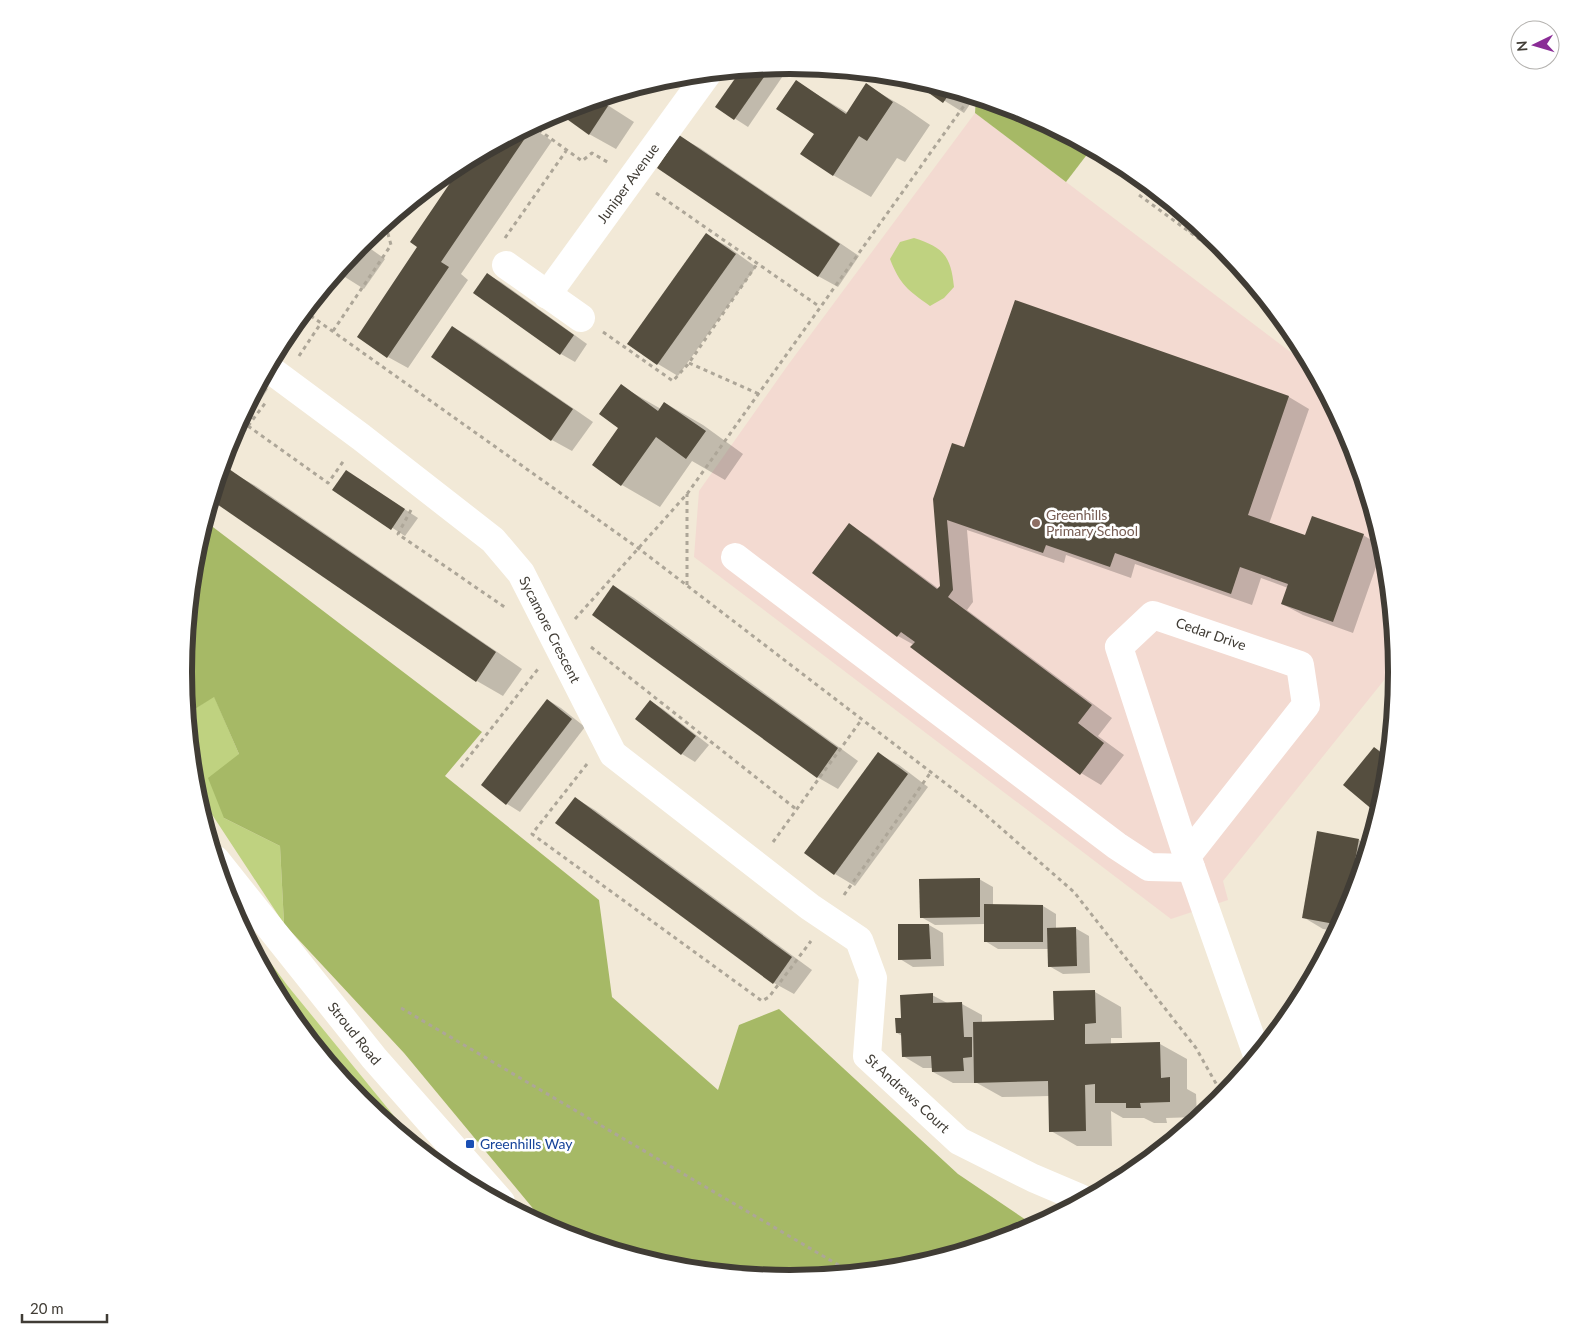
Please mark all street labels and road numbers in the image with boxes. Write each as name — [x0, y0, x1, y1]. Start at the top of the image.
street label: Juniper Avenue — [593, 140, 662, 226]
street label: Sycamore Crescent — [516, 573, 584, 686]
street label: Cedar Drive — [1174, 614, 1249, 653]
street label: Stroud Road — [325, 998, 385, 1068]
street label: St Andrews Court — [862, 1050, 953, 1136]

